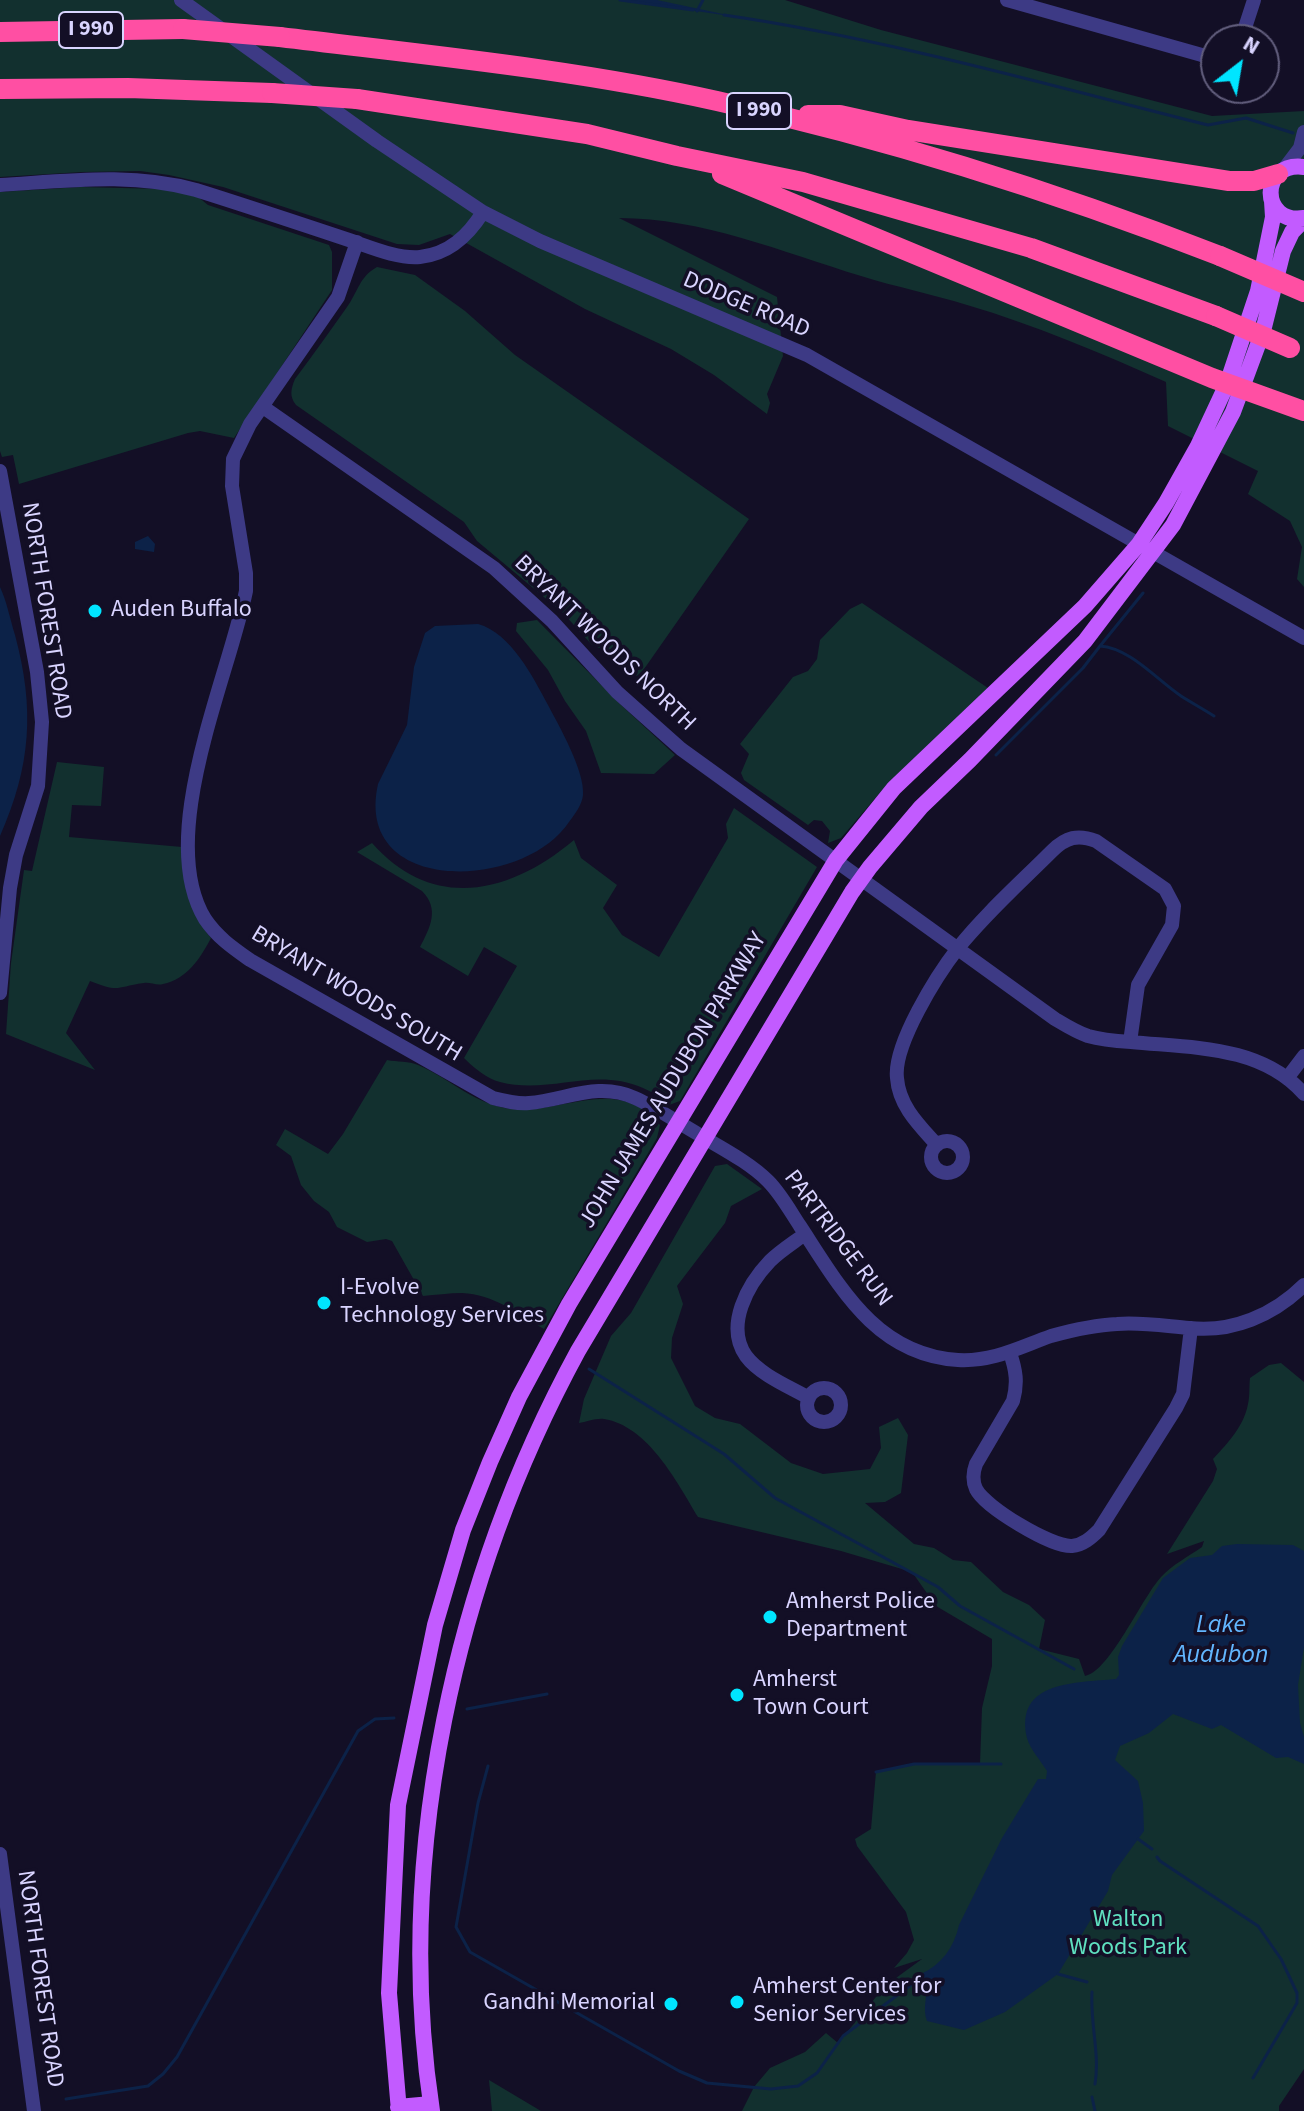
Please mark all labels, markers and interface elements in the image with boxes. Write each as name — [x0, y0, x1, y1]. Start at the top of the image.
road number: I 990 — [59, 12, 123, 48]
north arrow — [1200, 24, 1280, 104]
text: N — [1237, 28, 1266, 63]
road number: I 990 — [727, 93, 791, 129]
street label: DODGE ROAD — [678, 266, 814, 346]
street label: NORTH FOREST ROAD — [14, 501, 76, 721]
street label: BRYANT WOODS NORTH — [507, 550, 701, 738]
place label: Auden Buffalo — [111, 597, 252, 625]
marker: Auden Buffalo — [86, 602, 104, 620]
street label: BRYANT WOODS SOUTH — [245, 921, 467, 1069]
street label: JOHN JAMES AUDUBON PARKWAY — [574, 928, 774, 1234]
street label: PARTRIDGE RUN — [776, 1165, 898, 1313]
place label: I-Evolve Technology Services — [340, 1275, 544, 1331]
marker: I-Evolve Technology Services — [315, 1294, 333, 1312]
place label: Amherst Police Department — [786, 1589, 935, 1645]
marker: Amherst Police Department — [761, 1608, 779, 1626]
water label: Lake Audubon — [1173, 1610, 1269, 1672]
place label: Amherst Town Court — [753, 1667, 869, 1723]
marker: Amherst Town Court — [728, 1686, 746, 1704]
street label: NORTH FOREST ROAD — [9, 1869, 69, 2089]
park label: Walton Woods Park — [1069, 1907, 1187, 1963]
place label: Amherst Center for Senior Services — [753, 1974, 941, 2030]
place label: Gandhi Memorial — [483, 1990, 655, 2018]
marker: Amherst Center for Senior Services — [728, 1993, 746, 2011]
marker: Gandhi Memorial — [662, 1995, 680, 2013]

